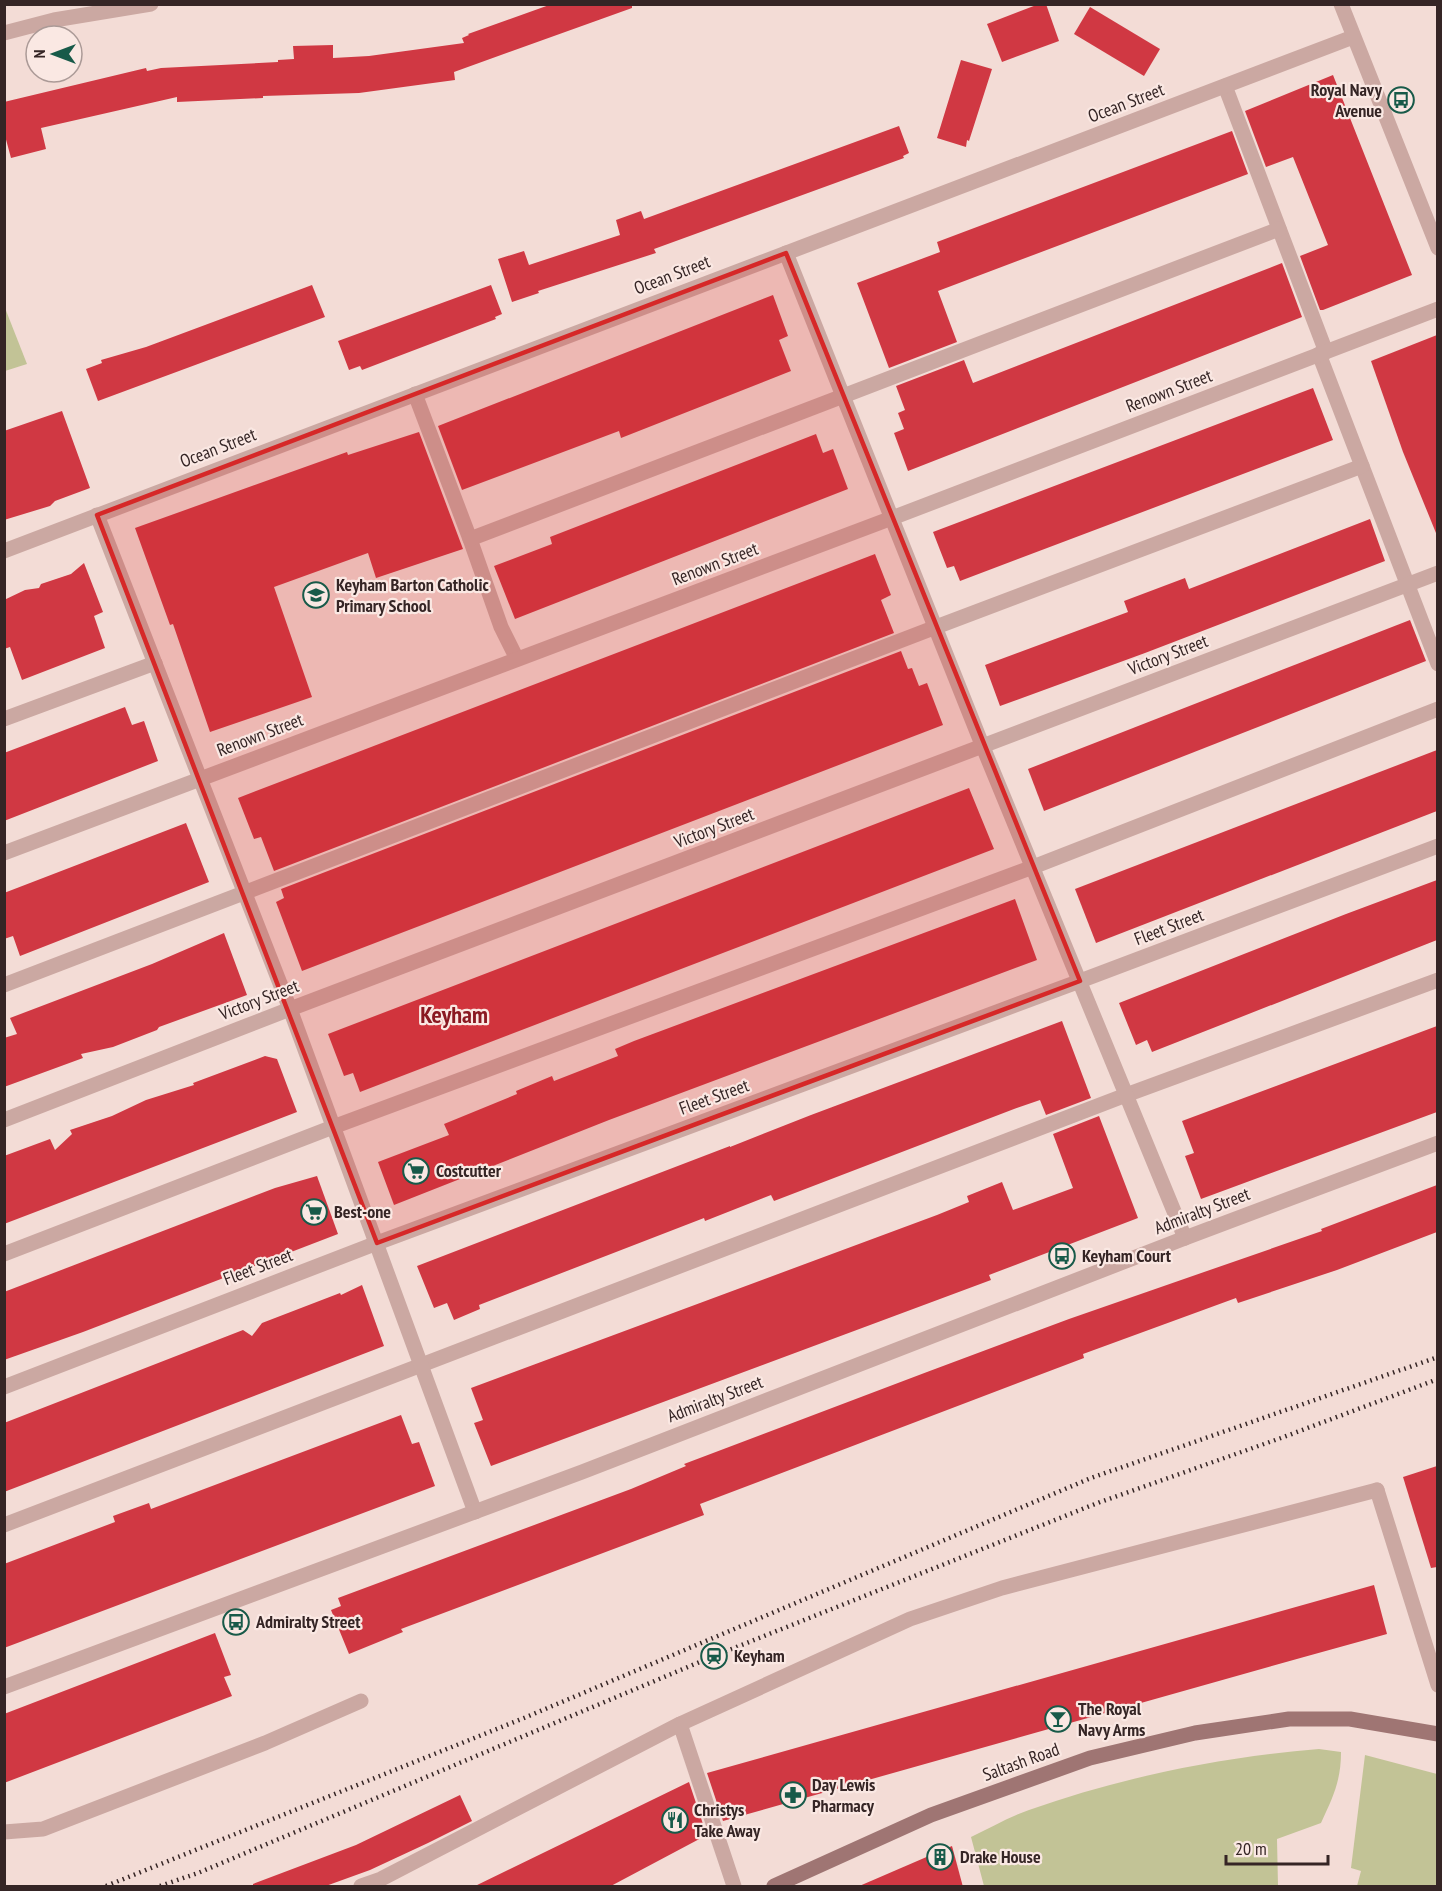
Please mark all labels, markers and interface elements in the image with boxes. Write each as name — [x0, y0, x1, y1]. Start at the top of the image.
north arrow — [24, 24, 84, 84]
text: N — [29, 50, 49, 58]
street label: Ocean Street — [1085, 78, 1167, 128]
place label: Royal Navy Avenue — [1311, 78, 1383, 122]
bus stop icon: Royal Navy Avenue — [1386, 85, 1416, 115]
street label: Ocean Street — [631, 250, 713, 300]
street label: Renown Street — [1122, 364, 1215, 417]
street label: Ocean Street — [177, 423, 259, 473]
street label: Renown Street — [668, 537, 761, 590]
place label: Keyham Barton Catholic Primary School — [336, 573, 490, 617]
school or university icon: Keyham Barton Catholic Primary School — [301, 580, 331, 610]
street label: Victory Street — [1124, 629, 1211, 681]
street label: Renown Street — [213, 708, 306, 761]
street label: Victory Street — [670, 802, 757, 854]
street label: Fleet Street — [1131, 903, 1207, 950]
street label: Victory Street — [215, 974, 302, 1026]
district label: Keyham — [420, 999, 488, 1030]
street label: Fleet Street — [676, 1073, 752, 1120]
supermarket icon: Costcutter — [401, 1156, 431, 1186]
place label: Costcutter — [436, 1159, 502, 1182]
street label: Admiralty Street — [1151, 1182, 1253, 1239]
supermarket icon: Best-one — [299, 1197, 329, 1227]
place label: Best-one — [334, 1200, 391, 1223]
bus stop icon: Keyham Court — [1047, 1241, 1077, 1271]
street label: Fleet Street — [220, 1243, 296, 1290]
place label: Keyham Court — [1082, 1244, 1172, 1267]
street label: Admiralty Street — [664, 1370, 766, 1427]
bus stop icon: Admiralty Street — [221, 1607, 251, 1637]
place label: Admiralty Street — [255, 1610, 361, 1633]
station icon: Keyham — [699, 1641, 729, 1671]
place label: Keyham — [734, 1644, 785, 1667]
place label: The Royal Navy Arms — [1078, 1697, 1145, 1741]
bar icon: The Royal Navy Arms — [1043, 1704, 1073, 1734]
street label: Saltash Road — [979, 1737, 1062, 1786]
place label: Day Lewis Pharmacy — [812, 1773, 875, 1817]
pharmacy icon: Day Lewis Pharmacy — [778, 1780, 808, 1810]
place label: Christys Take Away — [694, 1798, 761, 1842]
restaurant icon: Christys Take Away — [660, 1805, 690, 1835]
scale bar — [1226, 1828, 1328, 1866]
text: 20 m — [1235, 1837, 1267, 1860]
building icon: Drake House — [925, 1842, 955, 1872]
place label: Drake House — [960, 1845, 1041, 1868]

